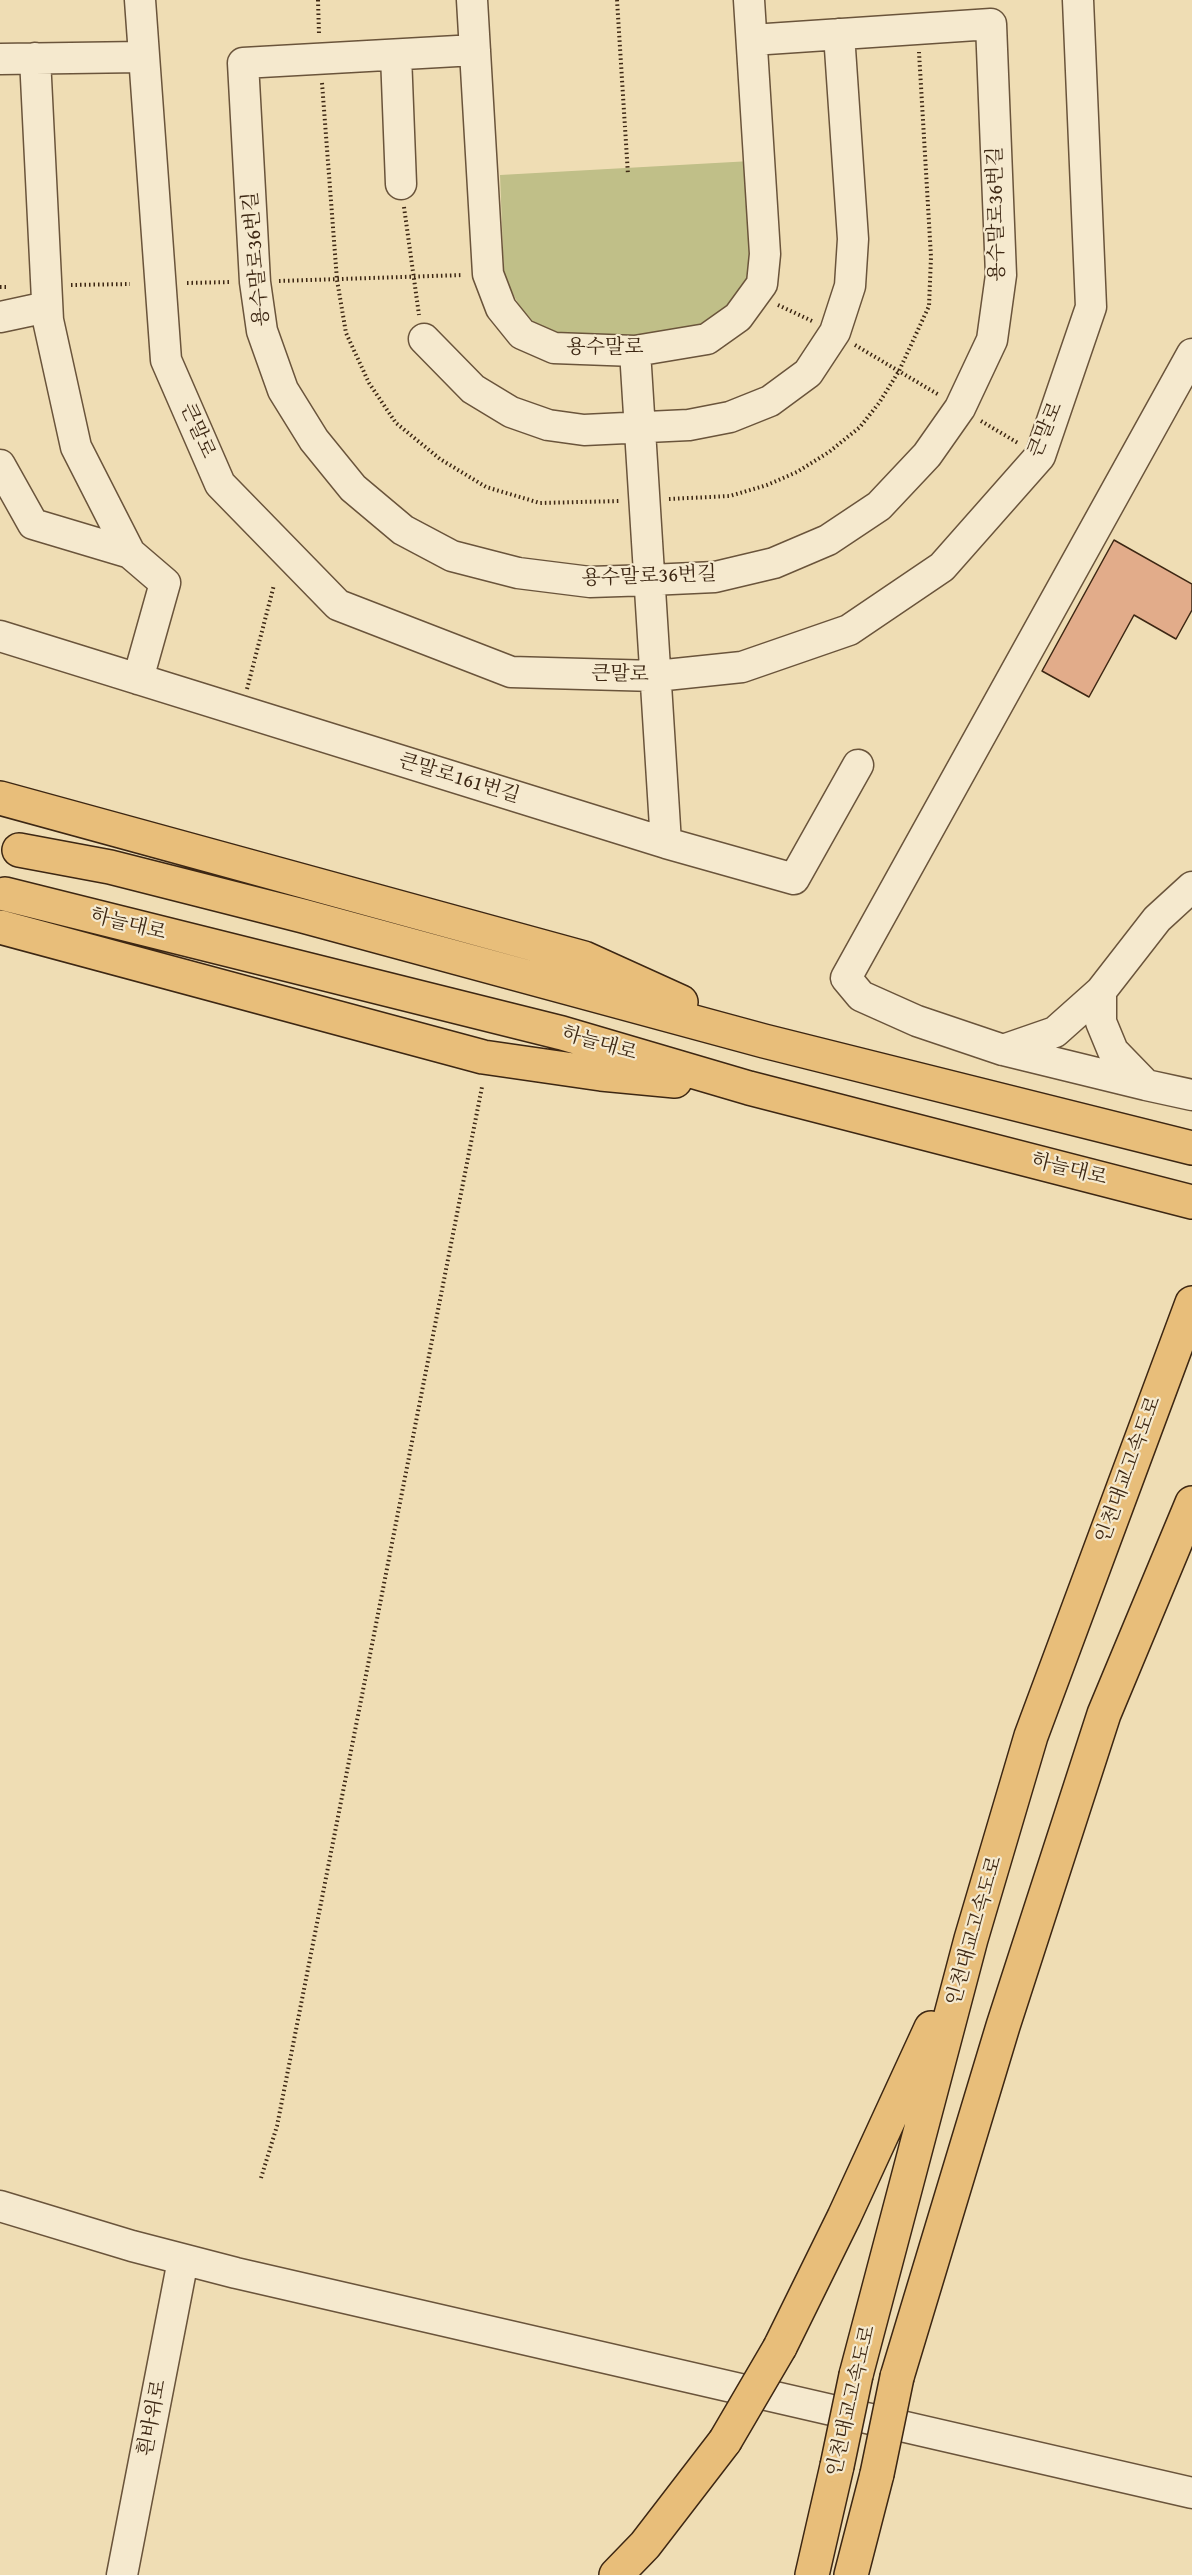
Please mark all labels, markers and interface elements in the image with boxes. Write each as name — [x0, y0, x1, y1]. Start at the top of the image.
street label: 용수말로36번길 — [984, 146, 1010, 282]
street label: 용수말로36번길 — [239, 191, 275, 327]
street label: 용수말로 — [566, 336, 644, 360]
street label: 큰말로 — [1024, 399, 1068, 461]
street label: 큰말로 — [174, 400, 220, 462]
street label: 용수말로36번길 — [581, 563, 717, 591]
street label: 큰말로 — [591, 662, 649, 688]
street label: 큰말로161번길 — [395, 749, 523, 809]
street label: 하늘대로 — [88, 904, 168, 946]
street label: 하늘대로 — [559, 1022, 639, 1066]
street label: 하늘대로 — [1029, 1149, 1109, 1191]
street label: 인천대교고속도로 — [1091, 1393, 1167, 1547]
street label: 인천대교고속도로 — [942, 1853, 1008, 2009]
street label: 인천대교고속도로 — [823, 2323, 881, 2479]
street label: 흰바위로 — [134, 2378, 172, 2458]

